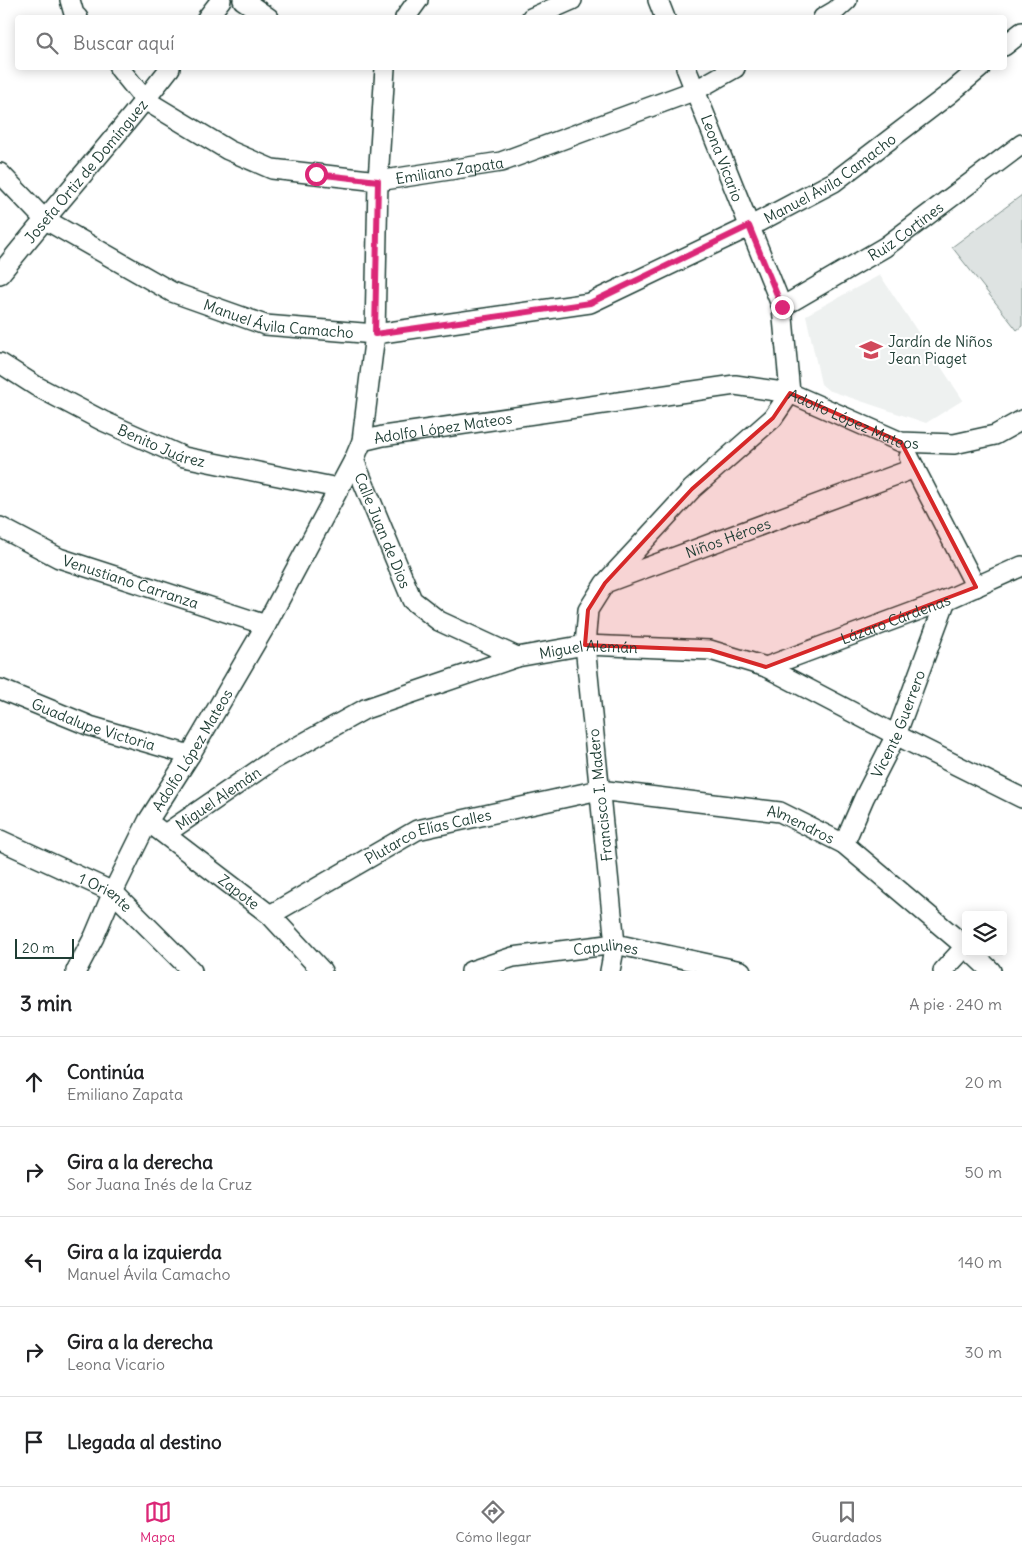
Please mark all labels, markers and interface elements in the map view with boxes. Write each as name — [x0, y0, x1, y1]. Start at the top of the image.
search box — [15, 15, 1007, 70]
icon: search — [33, 29, 61, 57]
text: Buscar aquí — [73, 31, 174, 55]
street label: Josefa Ortiz de Domínguez — [20, 95, 151, 247]
street label: Leona Vicario — [697, 112, 747, 204]
street label: Manuel Ávila Camacho — [760, 129, 899, 227]
street label: Emiliano Zapata — [394, 152, 505, 188]
route start — [305, 163, 328, 186]
street label: Ruiz Cortines — [864, 197, 947, 265]
street label: Manuel Ávila Camacho — [201, 295, 355, 342]
route end — [771, 296, 794, 319]
place label: Jardín de Niños Jean Piaget — [888, 332, 993, 368]
school or university icon: Jardín de Niños Jean Piaget — [858, 337, 884, 363]
street label: Adolfo López Mateos — [786, 384, 919, 452]
street label: Adolfo López Mateos — [372, 408, 513, 447]
street label: Benito Juárez — [115, 419, 207, 471]
street label: Calle Juan de Dios — [351, 469, 416, 591]
street label: Niños Héroes — [683, 513, 773, 562]
street label: Venustiano Carranza — [60, 550, 202, 612]
street label: Lázaro Cárdenas — [838, 590, 953, 648]
street label: Miguel Alemán — [538, 635, 638, 662]
street label: Vicente Guerrero — [866, 667, 929, 781]
street label: Adolfo López Mateos — [147, 685, 236, 815]
street label: Guadalupe Victoria — [29, 694, 158, 754]
street label: Francisco I. Madero — [584, 728, 616, 862]
street label: Miguel Alemán — [172, 762, 264, 834]
street label: Almendros — [766, 801, 838, 847]
street label: Plutarco Elías Calles — [361, 804, 493, 868]
street label: 1 Oriente — [76, 868, 137, 916]
street label: Zapote — [215, 870, 264, 913]
map controls — [962, 911, 1007, 956]
button: layers — [962, 911, 1007, 956]
street label: Capulines — [572, 935, 641, 959]
scale bar — [15, 936, 74, 959]
text: 20 m — [22, 939, 55, 957]
text: 3 min — [20, 990, 72, 1017]
text: A pie · 240 m — [909, 994, 1002, 1014]
text: Continúa — [67, 1060, 144, 1084]
icon: ahead — [20, 1068, 48, 1096]
text: 20 m — [965, 1072, 1002, 1092]
text: Emiliano Zapata — [67, 1084, 183, 1104]
text: Gira a la derecha — [67, 1150, 213, 1174]
icon: right — [20, 1158, 48, 1186]
text: 50 m — [964, 1162, 1002, 1182]
text: Sor Juana Inés de la Cruz — [67, 1174, 252, 1194]
text: Gira a la izquierda — [67, 1240, 222, 1264]
icon: left — [20, 1248, 48, 1276]
text: 140 m — [958, 1252, 1002, 1272]
text: Manuel Ávila Camacho — [67, 1264, 231, 1284]
text: Gira a la derecha — [67, 1330, 213, 1354]
icon: right — [20, 1338, 48, 1366]
text: 30 m — [965, 1342, 1002, 1362]
text: Leona Vicario — [67, 1354, 165, 1374]
icon: arrive — [20, 1428, 48, 1456]
text: Llegada al destino — [67, 1430, 222, 1454]
tab: Mapa — [140, 1498, 175, 1546]
tab: Cómo llegar — [456, 1498, 531, 1546]
tab: Guardados — [811, 1498, 882, 1546]

